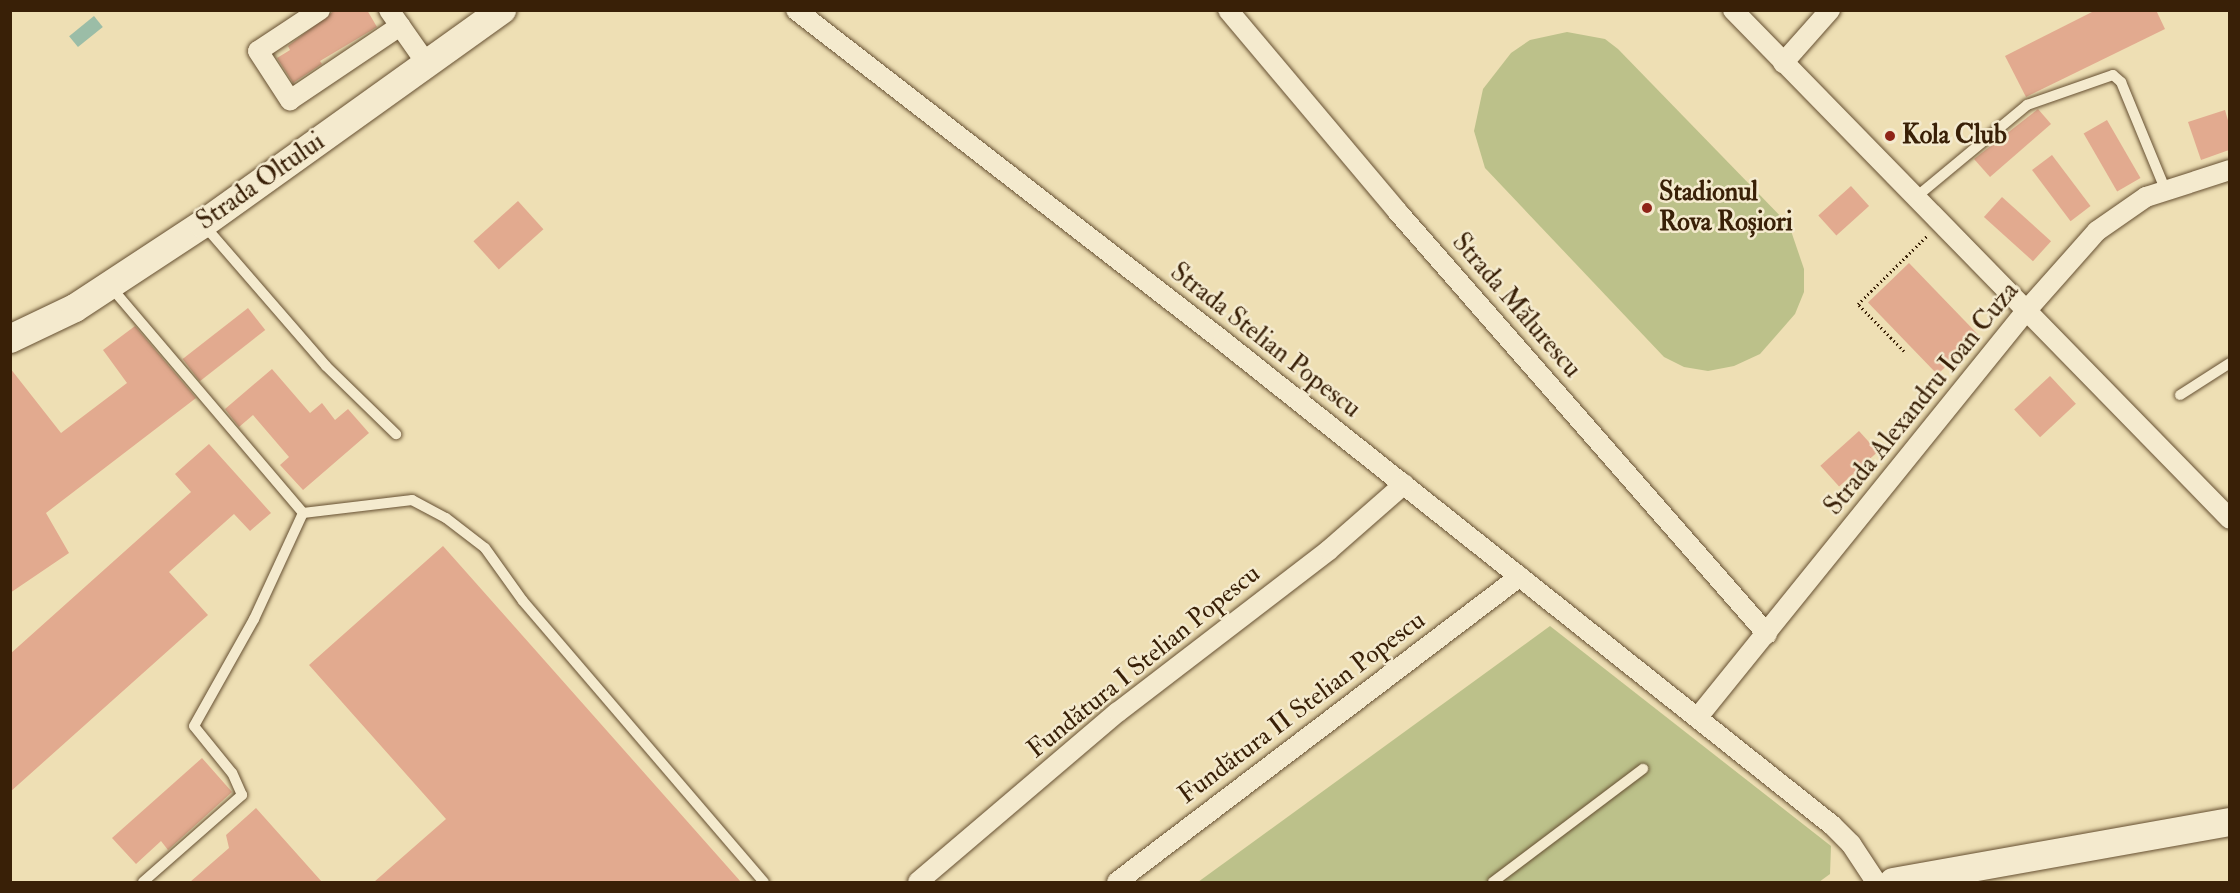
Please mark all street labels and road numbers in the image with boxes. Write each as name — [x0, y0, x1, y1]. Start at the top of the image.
street label: Strada Oltului — [191, 127, 331, 237]
street label: Strada Mălurescu — [1445, 227, 1587, 385]
street label: Strada Stelian Popescu — [1164, 257, 1366, 425]
street label: Strada Alexandru Ioan Cuza — [1818, 276, 2026, 522]
street label: Fundătura I Stelian Popescu — [1021, 558, 1267, 766]
street label: Fundătura II Stelian Popescu — [1172, 605, 1432, 811]

